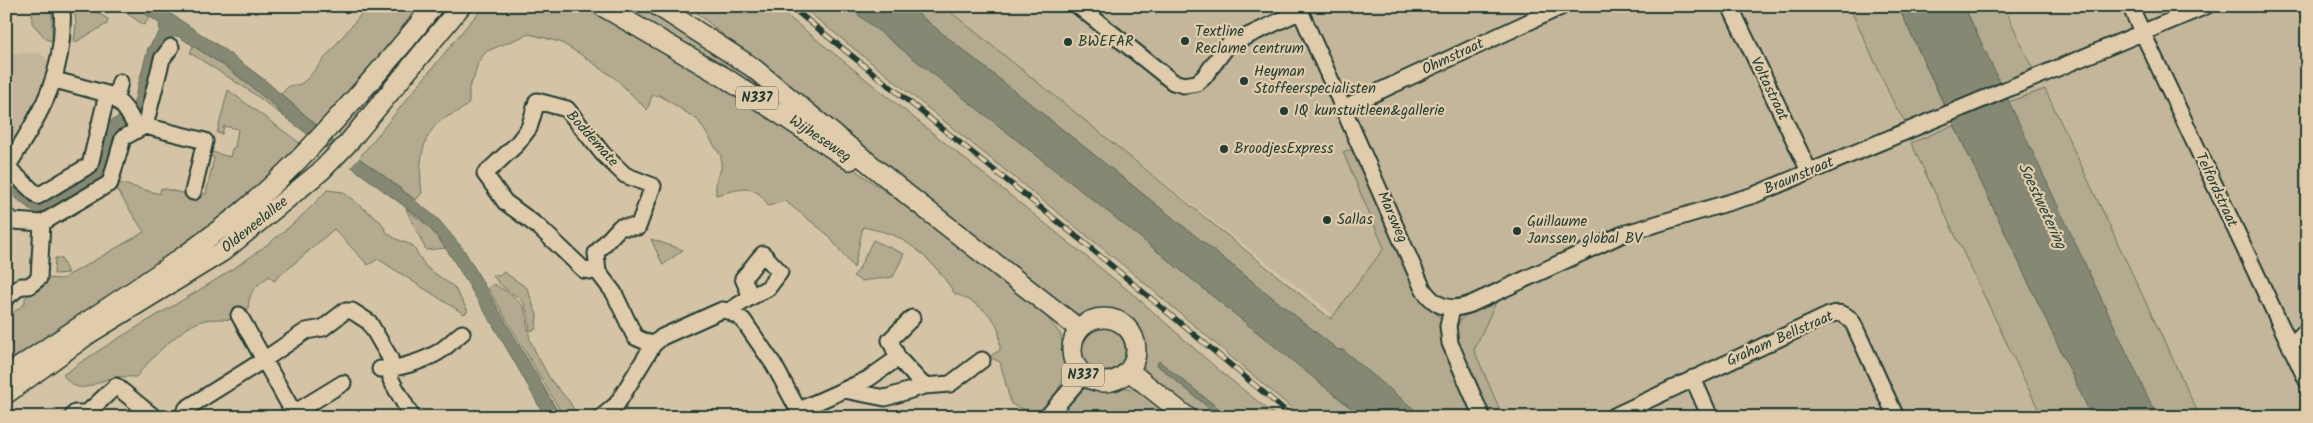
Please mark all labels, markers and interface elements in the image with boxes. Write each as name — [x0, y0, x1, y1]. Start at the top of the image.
place label: Textline Reclame centrum — [1195, 20, 1304, 61]
place label: BWEFAR — [1078, 30, 1134, 54]
street label: Ohmstraat — [1418, 32, 1488, 82]
marker: Textline Reclame centrum — [1179, 35, 1191, 47]
marker: BWEFAR — [1062, 36, 1074, 48]
street label: Voltastraat — [1743, 53, 1795, 125]
place label: Heyman Stoffeerspecialisten — [1254, 60, 1376, 101]
marker: Heyman Stoffeerspecialisten — [1238, 75, 1250, 87]
road number: N337 — [736, 86, 778, 110]
place label: IQ kunstuitleen&gallerie — [1294, 99, 1445, 123]
street label: Boddemate — [560, 105, 624, 173]
marker: IQ kunstuitleen&gallerie — [1278, 105, 1290, 117]
street label: Wijheseweg — [784, 109, 856, 169]
place label: BroodjesExpress — [1234, 137, 1334, 161]
marker: BroodjesExpress — [1218, 143, 1230, 155]
street label: Telfordstraat — [2188, 149, 2244, 232]
street label: Braunstraat — [1760, 150, 1838, 201]
water label: Soestwetering — [2011, 159, 2073, 254]
street label: Marsweg — [1370, 187, 1414, 247]
street label: Oldeneelallee — [216, 190, 294, 260]
place label: Sallas — [1337, 208, 1373, 232]
place label: Guillaume Janssen global BV — [1527, 210, 1643, 251]
marker: Sallas — [1321, 214, 1333, 226]
marker: Guillaume Janssen global BV — [1511, 225, 1523, 237]
street label: Graham Bellstraat — [1723, 305, 1838, 373]
road number: N337 — [1062, 364, 1104, 386]

